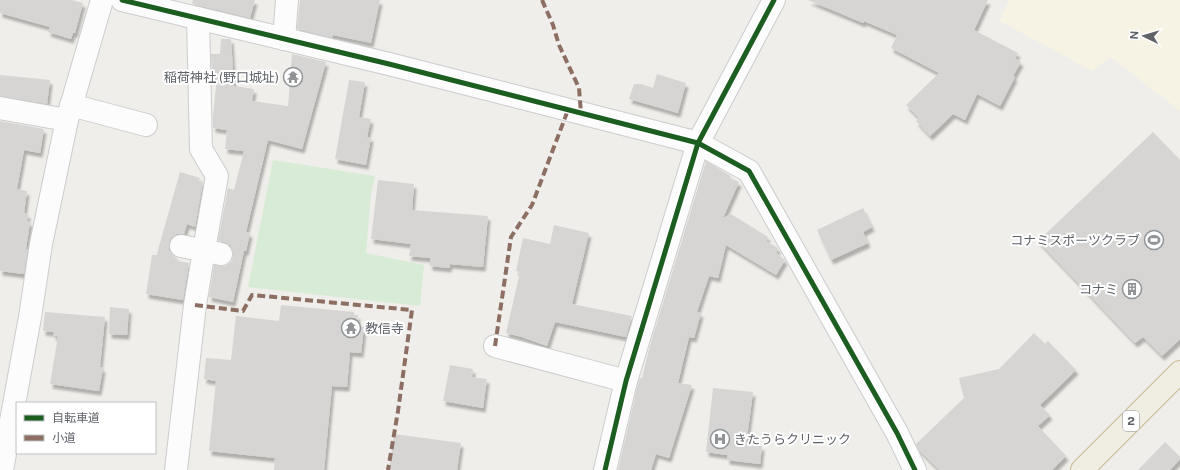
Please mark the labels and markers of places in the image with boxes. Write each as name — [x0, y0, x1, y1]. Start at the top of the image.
temple icon: 稲荷神社 (野口城址) — [282, 66, 304, 88]
place label: 稲荷神社 (野口城址) — [164, 70, 279, 85]
sports icon: コナミスポーツクラブ — [1143, 229, 1165, 251]
place label: コナミスポーツクラブ — [1010, 233, 1140, 248]
building icon: コナミ — [1121, 278, 1143, 300]
place label: コナミ — [1079, 282, 1118, 297]
temple icon: 教信寺 — [340, 317, 362, 339]
place label: 教信寺 — [365, 321, 404, 336]
hospital icon: きたうらクリニック — [709, 428, 731, 450]
place label: きたうらクリニック — [734, 432, 851, 447]

